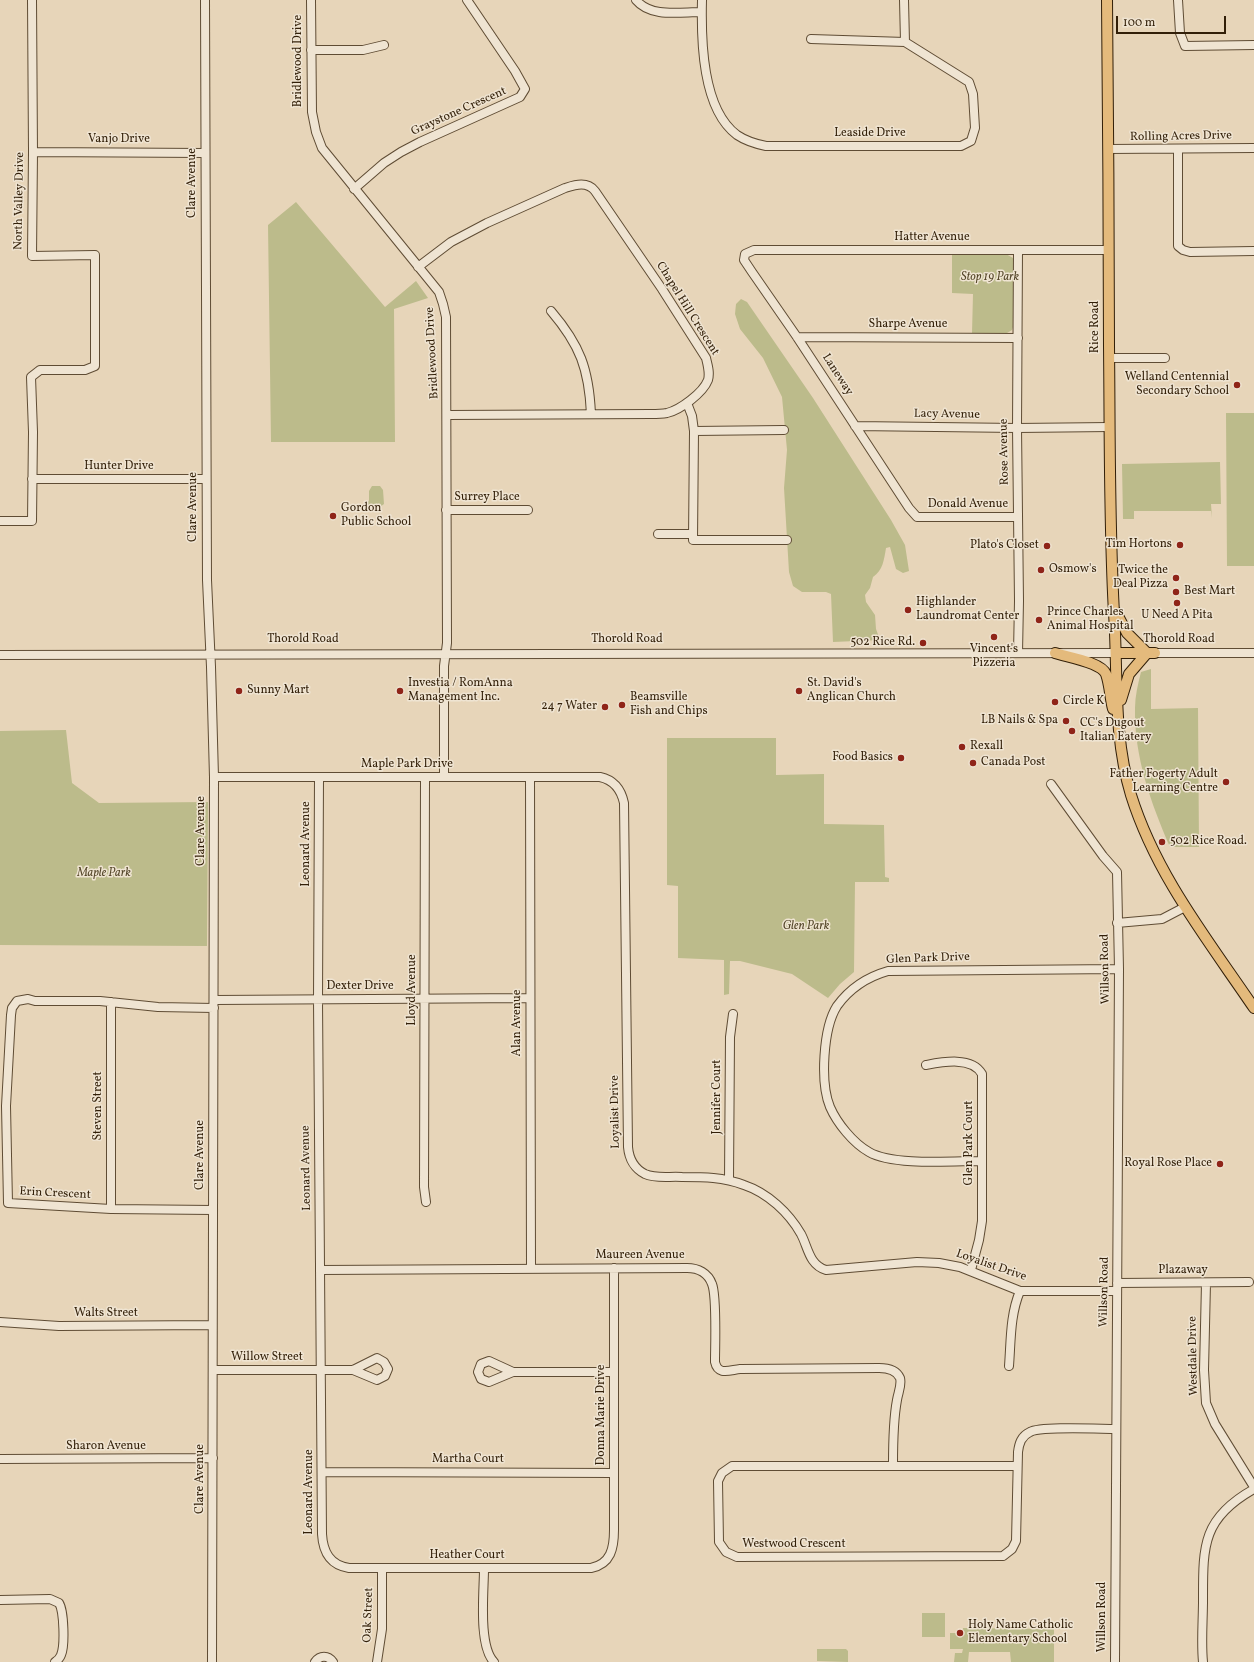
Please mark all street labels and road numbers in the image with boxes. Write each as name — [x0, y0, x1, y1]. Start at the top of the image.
street label: Bridlewood Drive — [292, 15, 306, 107]
street label: Graystone Crescent — [409, 84, 509, 140]
street label: Leaside Drive — [834, 127, 906, 141]
street label: Rolling Acres Drive — [1130, 129, 1232, 145]
street label: Vanjo Drive — [88, 133, 150, 147]
street label: Clare Avenue — [186, 148, 200, 218]
street label: North Valley Drive — [12, 152, 28, 250]
street label: Hatter Avenue — [894, 231, 970, 245]
street label: Chapel Hill Crescent — [652, 259, 722, 359]
street label: Rice Road — [1089, 301, 1103, 353]
street label: Bridlewood Drive — [423, 306, 443, 400]
street label: Sharpe Avenue — [869, 318, 947, 332]
street label: Laneway — [818, 351, 856, 399]
street label: Lacy Avenue — [914, 407, 980, 423]
street label: Rose Avenue — [997, 418, 1013, 486]
street label: Hunter Drive — [84, 460, 154, 474]
street label: Clare Avenue — [187, 472, 201, 542]
street label: Surrey Place — [454, 491, 520, 505]
street label: Donald Avenue — [928, 498, 1008, 512]
street label: Thorold Road — [267, 633, 339, 647]
street label: Thorold Road — [591, 633, 663, 647]
street label: Thorold Road — [1143, 633, 1215, 647]
street label: Maple Park Drive — [361, 758, 453, 772]
street label: Clare Avenue — [195, 796, 209, 866]
street label: Leonard Avenue — [300, 801, 314, 887]
street label: Willson Road — [1098, 934, 1114, 1004]
street label: Glen Park Drive — [886, 950, 970, 968]
street label: Lloyd Avenue — [406, 954, 420, 1026]
street label: Dexter Drive — [326, 980, 394, 994]
street label: Alan Avenue — [511, 990, 525, 1056]
street label: Jennifer Court — [711, 1059, 725, 1135]
street label: Steven Street — [92, 1071, 106, 1141]
street label: Loyalist Drive — [608, 1075, 624, 1149]
street label: Glen Park Court — [963, 1101, 977, 1185]
street label: Clare Avenue — [194, 1120, 208, 1190]
street label: Leonard Avenue — [299, 1125, 315, 1211]
street label: Erin Crescent — [19, 1185, 91, 1203]
street label: Loyalist Drive — [954, 1247, 1028, 1285]
street label: Maureen Avenue — [595, 1249, 685, 1263]
street label: Willson Road — [1097, 1257, 1113, 1327]
street label: Plazaway — [1158, 1264, 1208, 1278]
street label: Walts Street — [74, 1307, 138, 1321]
street label: Westdale Drive — [1186, 1316, 1202, 1396]
street label: Willow Street — [231, 1351, 303, 1365]
street label: Donna Marie Drive — [595, 1364, 609, 1466]
street label: Sharon Avenue — [66, 1440, 146, 1454]
street label: Clare Avenue — [194, 1444, 208, 1514]
street label: Leonard Avenue — [303, 1449, 317, 1535]
street label: Martha Court — [432, 1453, 504, 1467]
street label: Westwood Crescent — [742, 1538, 846, 1552]
street label: Heather Court — [429, 1549, 505, 1563]
street label: Willson Road — [1096, 1582, 1110, 1652]
street label: Oak Street — [361, 1587, 377, 1643]

